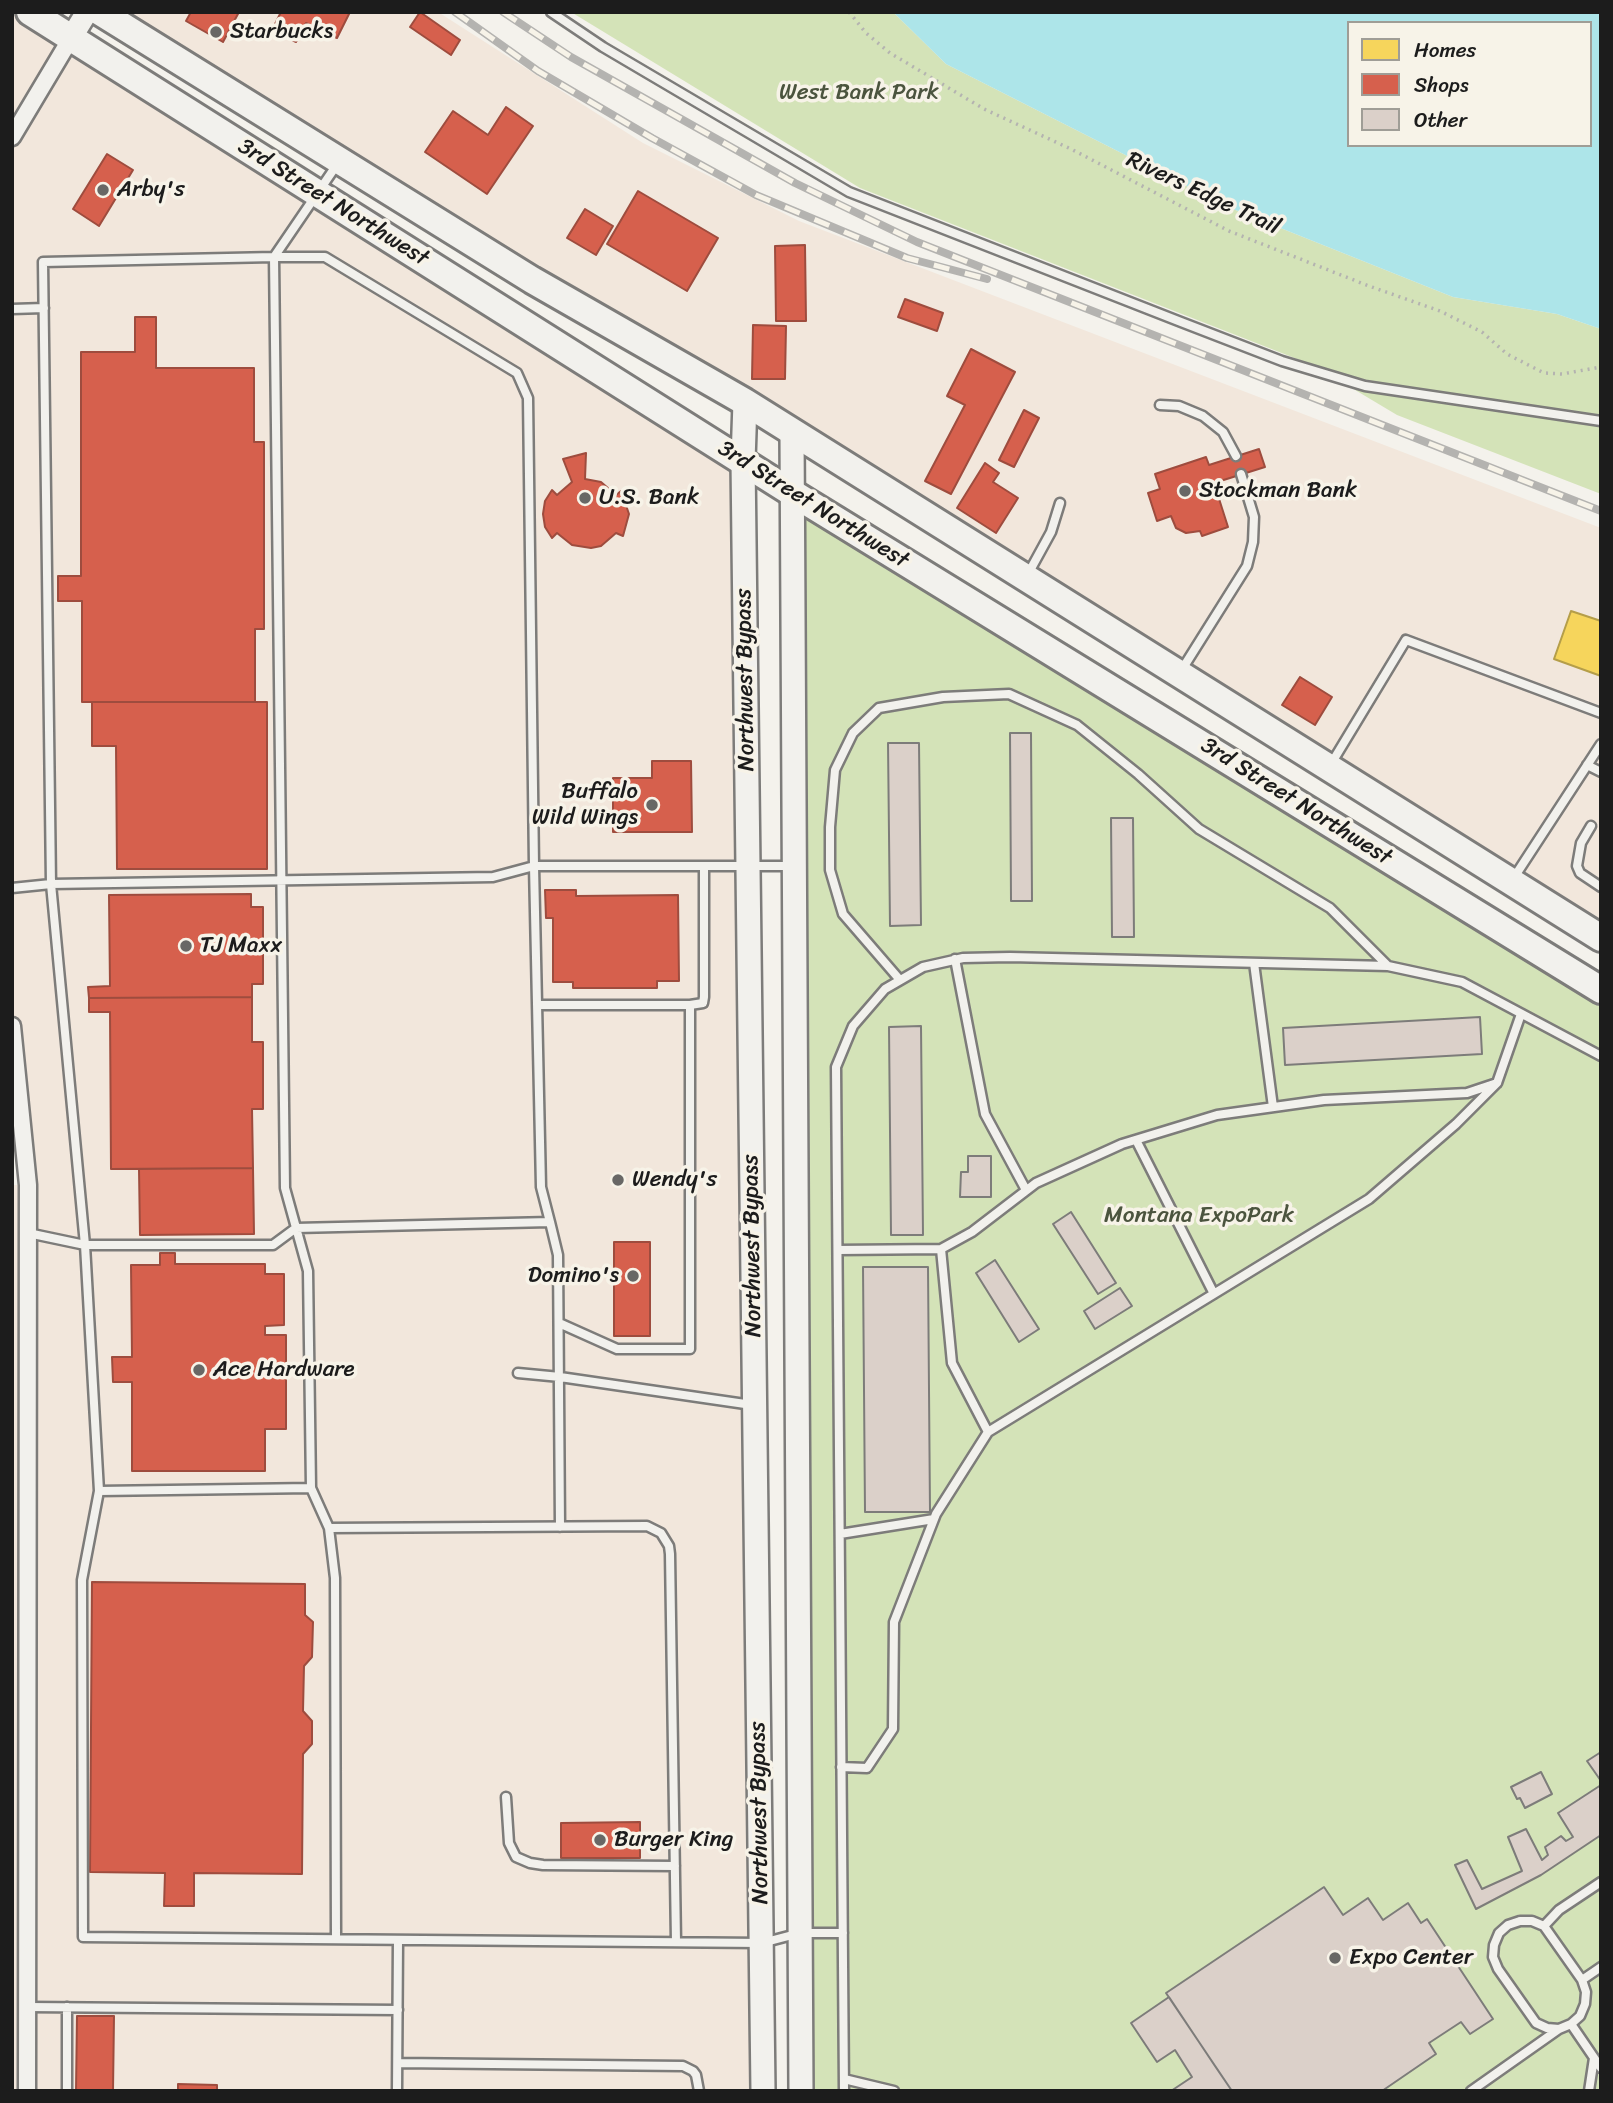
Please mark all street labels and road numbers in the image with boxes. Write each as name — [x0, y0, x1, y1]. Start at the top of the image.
street label: 3rd Street Northwest — [233, 133, 433, 273]
street label: Rivers Edge Trail — [1122, 146, 1284, 242]
street label: 3rd Street Northwest — [713, 435, 913, 575]
street label: Northwest Bypass — [731, 588, 761, 772]
street label: 3rd Street Northwest — [1196, 732, 1396, 872]
street label: Northwest Bypass — [738, 1154, 768, 1338]
street label: Northwest Bypass — [745, 1721, 775, 1905]

